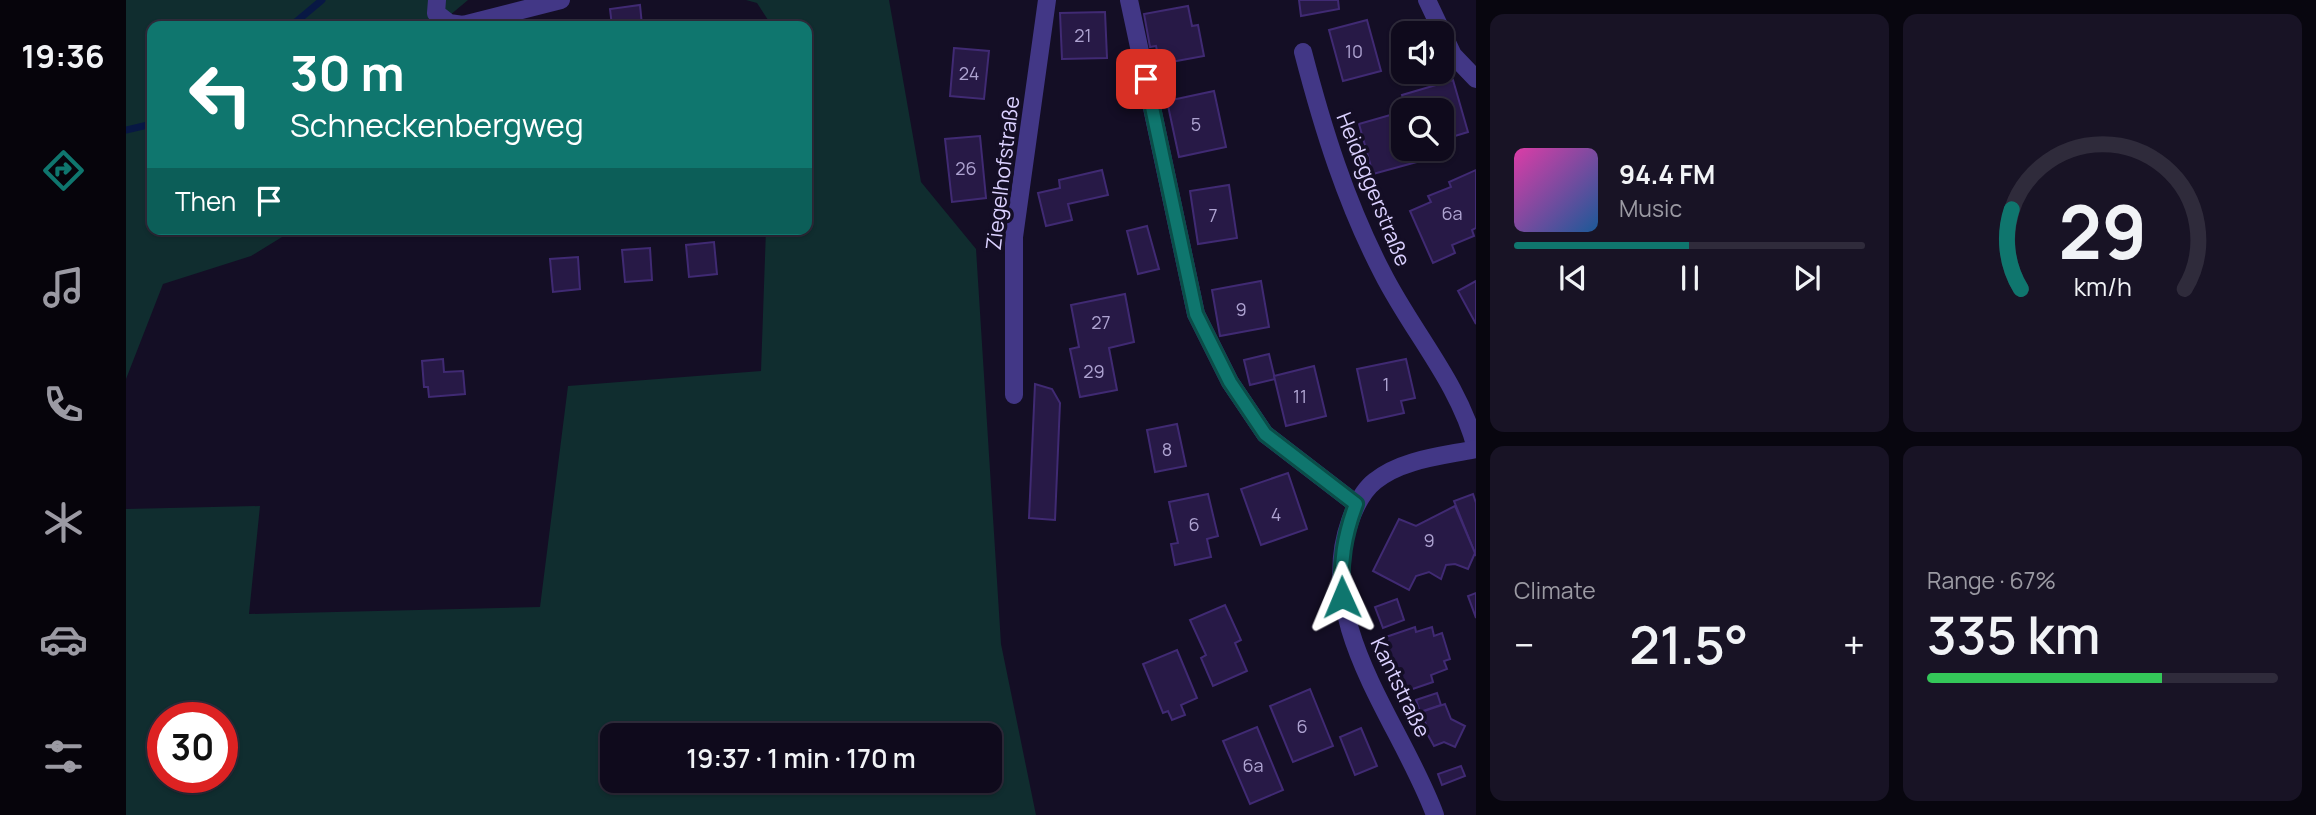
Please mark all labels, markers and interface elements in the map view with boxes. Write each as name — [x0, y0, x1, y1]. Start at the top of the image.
map controls — [1391, 21, 1454, 161]
button: sound — [1391, 21, 1454, 84]
house number: 21 — [1074, 23, 1092, 47]
text: 19:36 — [21, 34, 105, 78]
text: 30 m — [290, 39, 405, 106]
house number: 10 — [1345, 39, 1363, 63]
icon: left — [175, 49, 266, 140]
pin — [1116, 49, 1176, 109]
icon: arrive — [1127, 60, 1165, 98]
house number: 24 — [959, 61, 979, 85]
street label: Ziegelhofstraße — [979, 94, 1025, 252]
button: search — [1391, 98, 1454, 161]
text: Schneckenbergweg — [290, 103, 584, 147]
street label: Heideggerstraße — [1330, 108, 1418, 270]
house number: 5 — [1191, 112, 1201, 136]
icon: directions — [39, 146, 88, 195]
house number: 26 — [955, 156, 977, 180]
text: 94.4 FM — [1619, 156, 1715, 192]
text: 29 — [2058, 181, 2147, 281]
icon: arrive — [250, 182, 288, 220]
text: Then — [175, 183, 236, 219]
text: Music — [1619, 192, 1682, 224]
house number: 6a — [1441, 201, 1463, 225]
house number: 7 — [1208, 203, 1218, 227]
icon: previous — [1554, 259, 1592, 297]
icon: pause — [1671, 259, 1709, 297]
icon: next — [1788, 259, 1826, 297]
icon: music — [39, 263, 88, 312]
text: km/h — [2073, 269, 2132, 304]
house number: 9 — [1235, 297, 1247, 321]
house number: 27 — [1091, 310, 1111, 334]
house number: 29 — [1083, 359, 1105, 383]
house number: 1 — [1382, 372, 1390, 396]
icon: phone — [39, 380, 88, 429]
house number: 11 — [1293, 384, 1307, 408]
house number: 8 — [1162, 437, 1172, 461]
icon: climate — [39, 498, 88, 547]
house number: 4 — [1271, 502, 1281, 526]
house number: 6 — [1188, 512, 1200, 536]
house number: 9 — [1423, 528, 1435, 552]
position arrow — [1305, 560, 1379, 634]
text: Range · 67% — [1927, 564, 2056, 596]
text: Climate — [1514, 574, 1596, 606]
text: 335 km — [1927, 599, 2100, 670]
text: 21.5° — [1629, 609, 1748, 680]
icon: car — [39, 615, 88, 664]
text: − — [1514, 618, 1535, 670]
text: + — [1843, 618, 1865, 670]
street label: Kantstraße — [1365, 632, 1437, 742]
speed limit sign: 30 — [147, 702, 238, 793]
house number: 6 — [1296, 714, 1308, 738]
icon: filters — [39, 732, 88, 781]
text: 19:37 · 1 min · 170 m — [686, 740, 916, 776]
house number: 6a — [1242, 753, 1264, 777]

